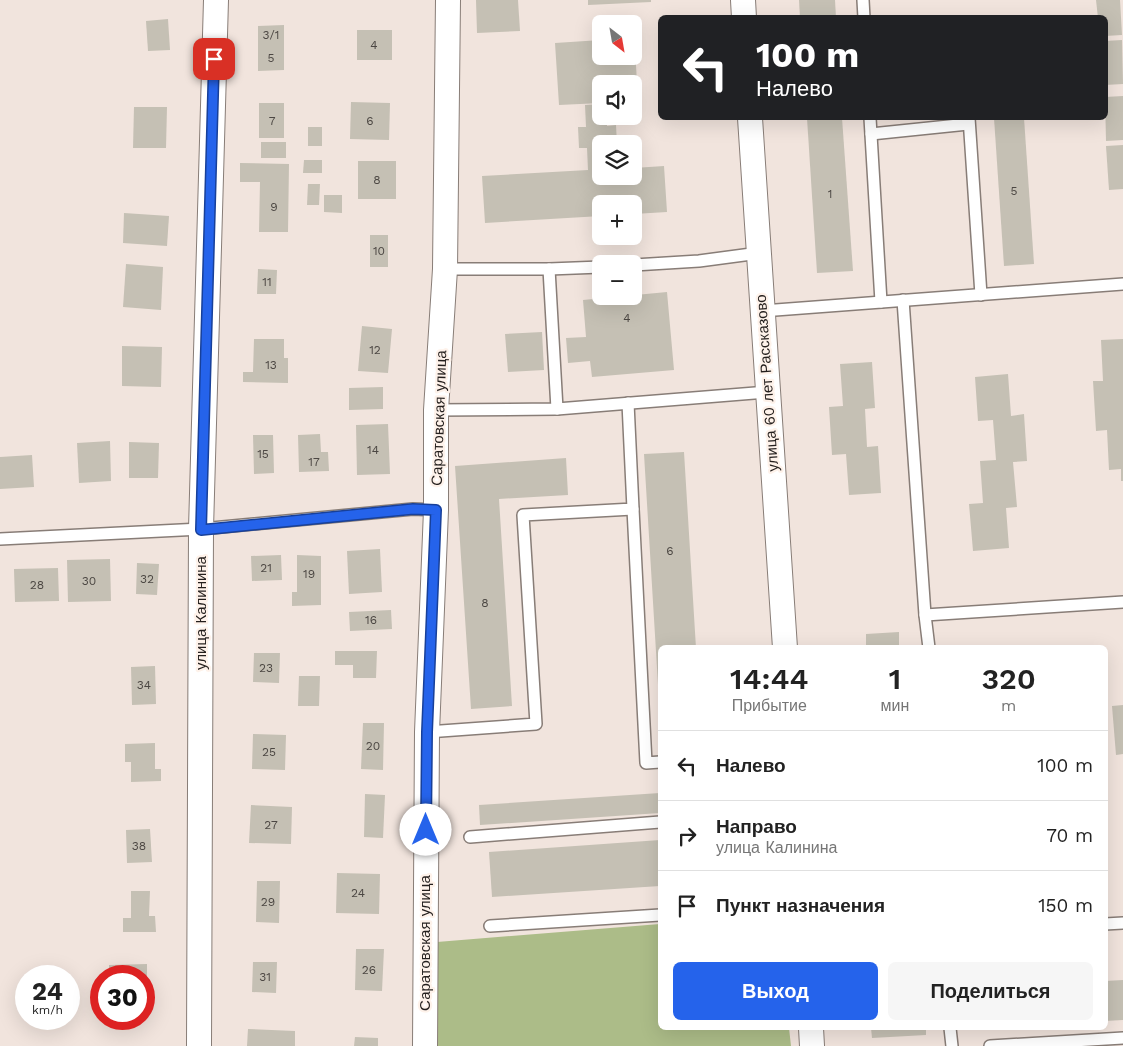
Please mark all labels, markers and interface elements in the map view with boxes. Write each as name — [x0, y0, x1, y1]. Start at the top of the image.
north arrow — [592, 15, 642, 65]
map controls — [592, 15, 642, 305]
house number: 3/1 — [263, 28, 279, 42]
text: 100 m — [756, 34, 859, 76]
icon: left — [673, 35, 738, 100]
pin — [193, 38, 235, 80]
house number: 4 — [370, 38, 378, 52]
icon: arrive — [200, 45, 228, 73]
house number: 5 — [268, 51, 275, 65]
button: sound — [592, 75, 642, 125]
text: Налево — [756, 76, 833, 101]
house number: 7 — [269, 114, 276, 128]
house number: 6 — [366, 114, 374, 128]
button: layers — [592, 135, 642, 185]
house number: 8 — [373, 173, 381, 187]
house number: 5 — [1011, 184, 1018, 198]
house number: 1 — [828, 187, 832, 201]
button: + — [592, 195, 642, 245]
house number: 9 — [270, 200, 278, 214]
house number: 10 — [373, 244, 385, 258]
button: − — [592, 255, 642, 305]
house number: 11 — [262, 275, 272, 289]
street label: улица 60 лет Рассказово — [752, 294, 782, 472]
house number: 4 — [623, 311, 631, 325]
house number: 12 — [369, 343, 381, 357]
street label: Саратовская улица — [428, 349, 450, 486]
house number: 13 — [265, 358, 277, 372]
house number: 14 — [367, 443, 379, 457]
house number: 15 — [257, 447, 269, 461]
house number: 17 — [308, 455, 320, 469]
house number: 6 — [666, 544, 674, 558]
street label: улица Калинина — [192, 555, 210, 670]
house number: 21 — [260, 561, 272, 575]
house number: 19 — [303, 567, 315, 581]
house number: 32 — [140, 572, 154, 586]
house number: 30 — [82, 574, 96, 588]
house number: 28 — [30, 578, 44, 592]
house number: 8 — [481, 596, 489, 610]
house number: 16 — [365, 613, 377, 627]
house number: 23 — [259, 661, 273, 675]
text: 14:44 — [730, 661, 809, 696]
text: 1 — [889, 661, 901, 696]
text: 320 — [981, 661, 1036, 696]
house number: 34 — [137, 678, 151, 692]
text: Прибытие — [732, 696, 807, 715]
text: мин — [881, 696, 909, 715]
text: m — [1001, 696, 1016, 715]
house number: 20 — [366, 739, 380, 753]
house number: 25 — [262, 745, 276, 759]
icon: left — [673, 752, 701, 780]
text: Налево — [716, 754, 786, 777]
text: 100 m — [1037, 754, 1093, 777]
position arrow — [399, 803, 451, 855]
text: Направо — [716, 815, 797, 838]
house number: 27 — [264, 818, 278, 832]
icon: right — [673, 822, 701, 850]
text: 70 m — [1046, 824, 1093, 847]
text: улица Калинина — [716, 838, 837, 857]
house number: 38 — [132, 839, 146, 853]
street label: Саратовская улица — [416, 874, 434, 1011]
house number: 24 — [351, 886, 365, 900]
icon: arrive — [673, 892, 701, 920]
text: Пункт назначения — [716, 894, 885, 917]
text: 150 m — [1038, 894, 1093, 917]
house number: 29 — [261, 895, 275, 909]
button: Выход — [673, 962, 878, 1020]
button: Поделиться — [888, 962, 1093, 1020]
house number: 26 — [362, 963, 376, 977]
speed limit sign: 30 — [90, 965, 155, 1030]
house number: 31 — [259, 970, 271, 984]
text: 24 — [32, 977, 63, 1006]
text: km/h — [32, 1003, 63, 1017]

